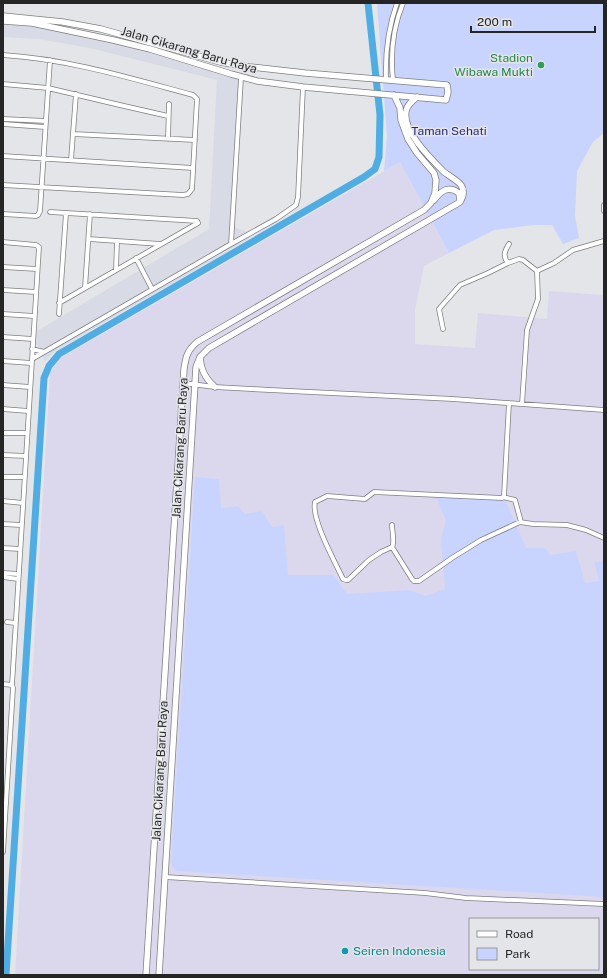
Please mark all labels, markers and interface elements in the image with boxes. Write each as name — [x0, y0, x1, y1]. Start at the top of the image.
scale bar — [471, 8, 595, 34]
text: 200 m — [477, 15, 512, 29]
street label: Jalan Cikarang Baru Raya — [119, 24, 259, 76]
place label: Stadion Wibawa Mukti — [454, 51, 533, 79]
marker: Stadion Wibawa Mukti — [536, 60, 546, 70]
park label: Taman Sehati — [411, 124, 487, 138]
street label: Jalan Cikarang Baru Raya — [169, 377, 191, 519]
street label: Jalan Cikarang Baru Raya — [149, 700, 171, 842]
legend — [469, 918, 599, 970]
text: Road — [505, 927, 533, 941]
place label: Seiren Indonesia — [353, 944, 446, 958]
marker: Seiren Indonesia — [340, 946, 350, 956]
text: Park — [505, 947, 531, 961]

